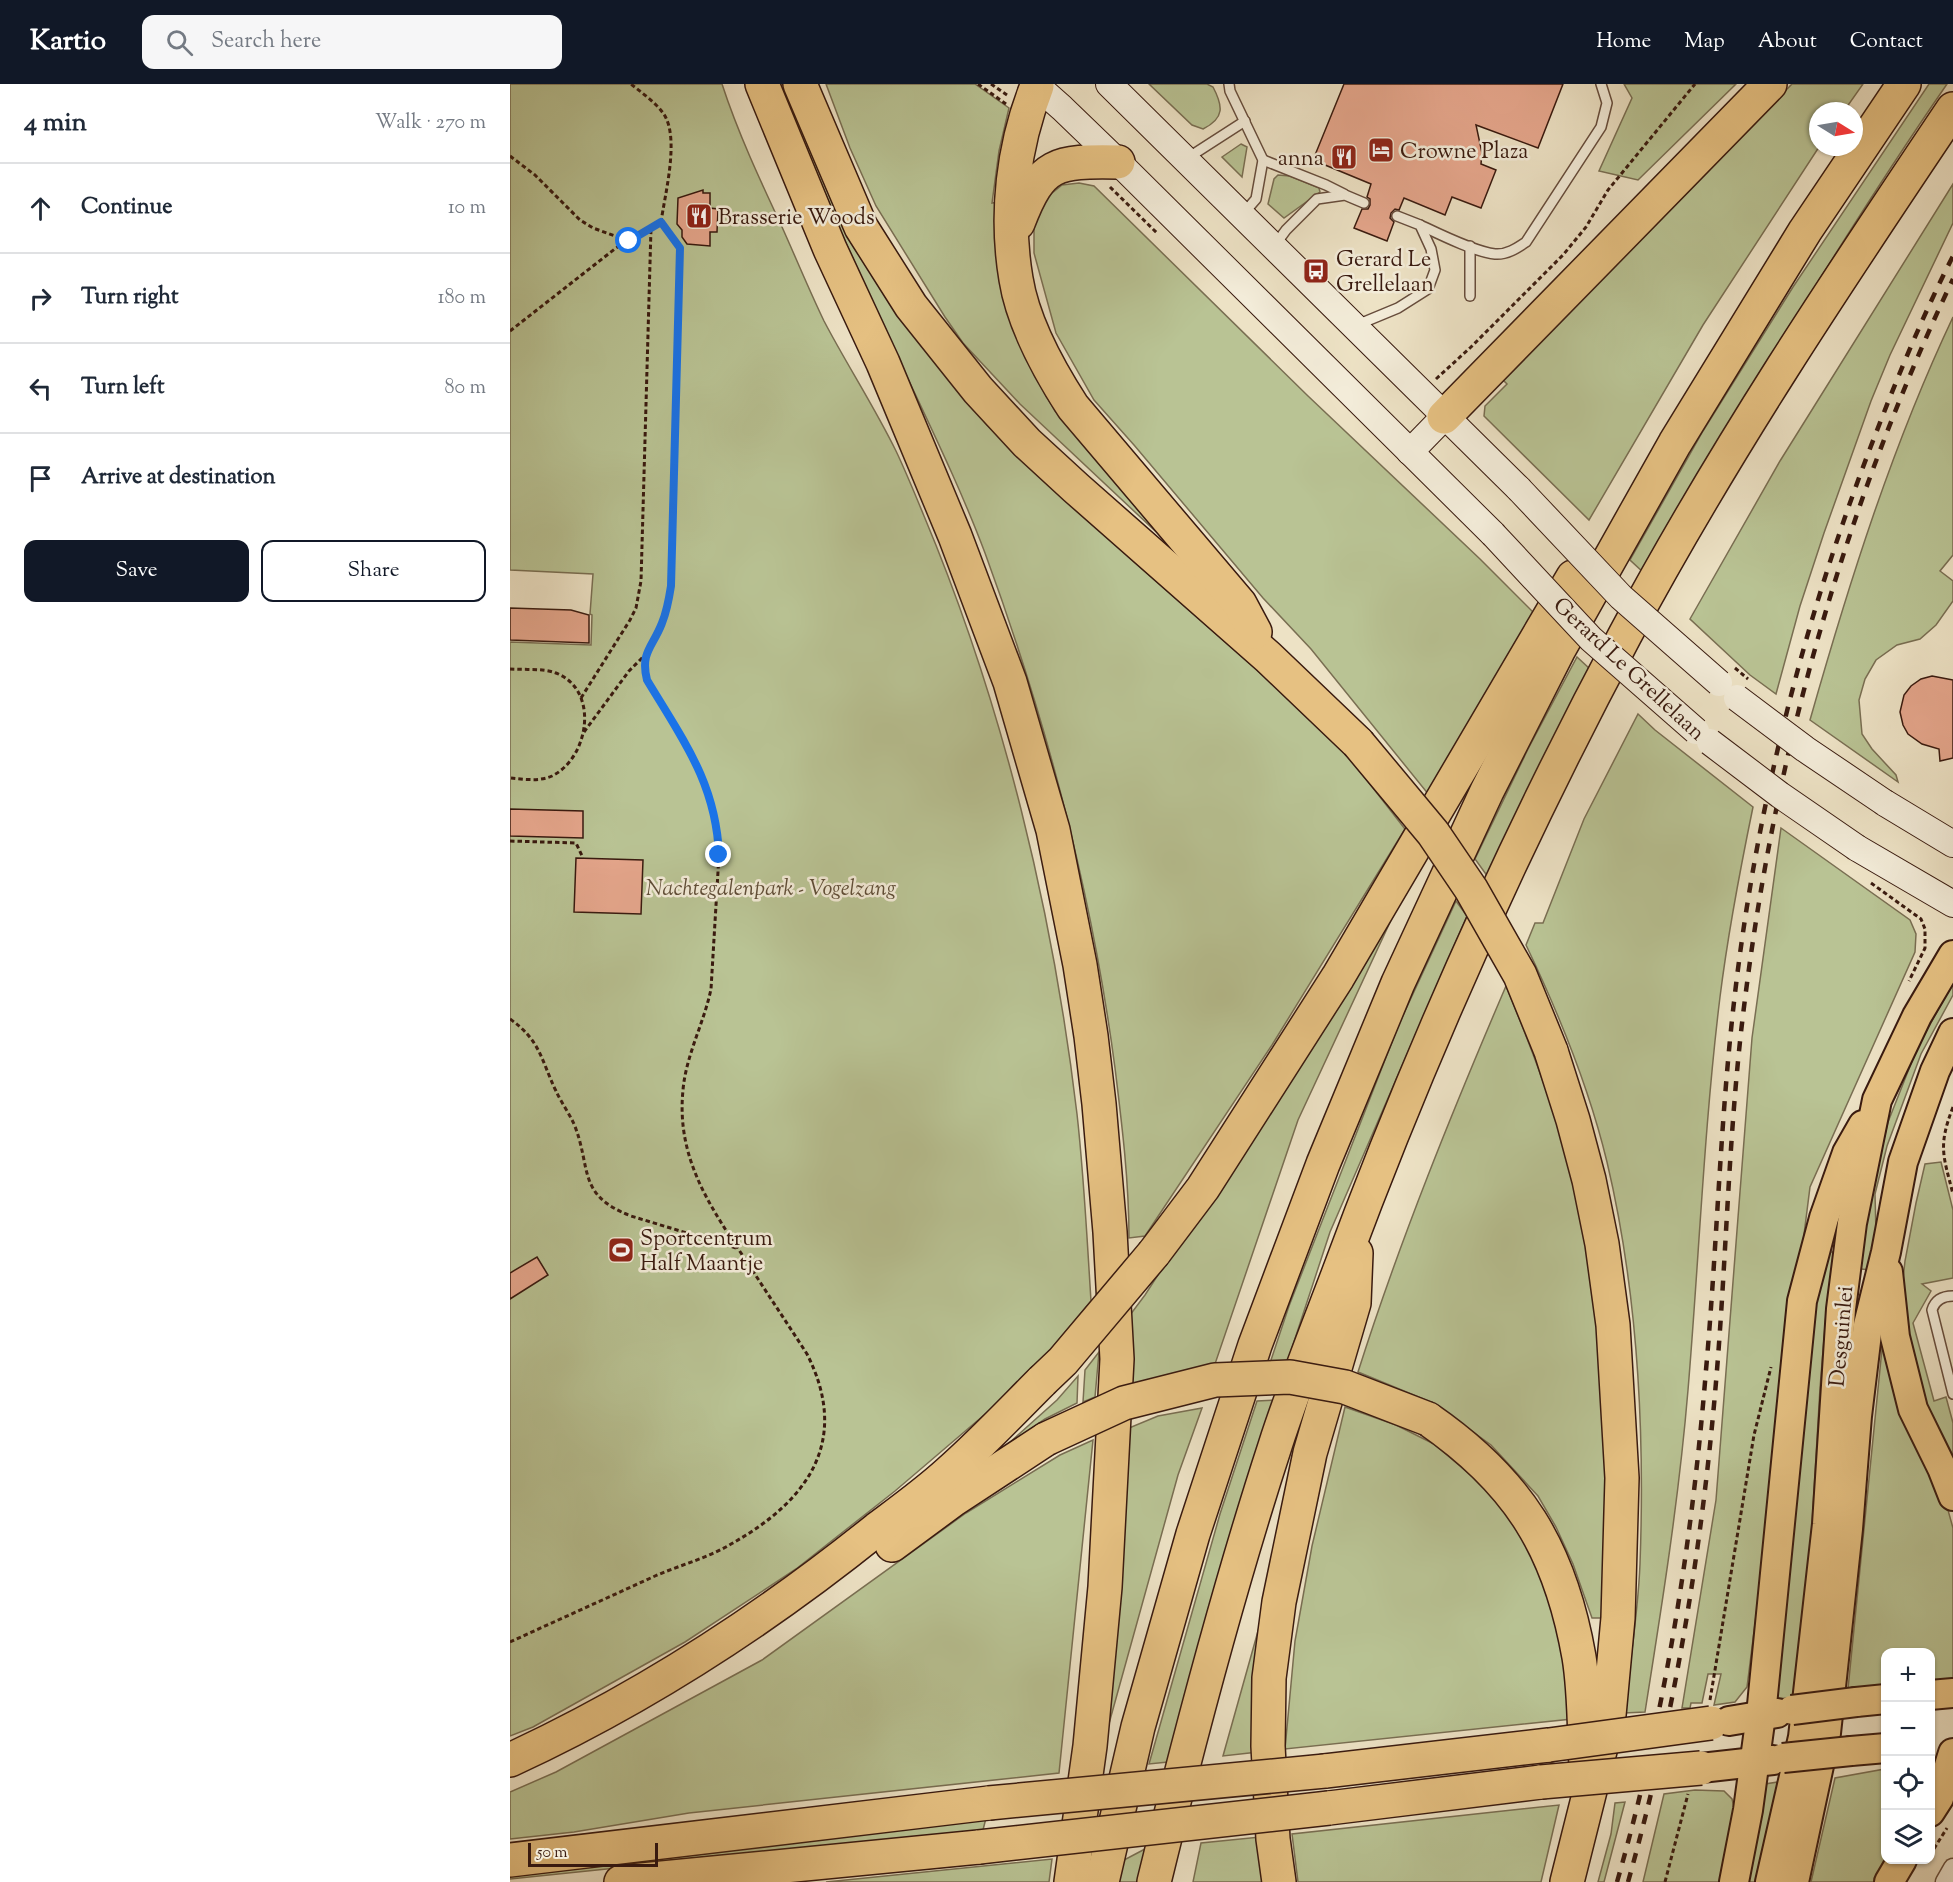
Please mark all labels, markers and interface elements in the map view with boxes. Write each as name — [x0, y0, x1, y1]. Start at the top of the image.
search box — [142, 15, 562, 69]
text: Kartio — [30, 22, 106, 62]
icon: search — [163, 26, 196, 59]
text: Search here — [211, 26, 321, 58]
text: Home — [1596, 27, 1651, 57]
text: Map — [1684, 27, 1725, 57]
text: About — [1758, 27, 1817, 57]
text: Contact — [1850, 27, 1923, 57]
north arrow — [1809, 102, 1863, 156]
text: 4 min — [24, 105, 87, 142]
text: Walk · 270 m — [375, 109, 486, 138]
hotel icon: Crowne Plaza — [1366, 135, 1396, 165]
place label: Crowne Plaza — [1400, 137, 1528, 169]
restaurant icon: anna — [1329, 142, 1359, 172]
place label: anna — [1278, 144, 1324, 176]
icon: ahead — [24, 192, 57, 225]
text: Continue — [81, 192, 172, 224]
text: 10 m — [448, 194, 486, 223]
restaurant icon: Brasserie Woods — [684, 201, 714, 231]
place label: Brasserie Woods — [718, 203, 875, 235]
route start — [615, 227, 641, 253]
place label: Gerard Le Grellelaan — [1336, 245, 1434, 302]
bus stop icon: Gerard Le Grellelaan — [1301, 256, 1331, 286]
icon: right — [24, 282, 57, 315]
text: Turn right — [81, 282, 178, 314]
text: 180 m — [438, 284, 486, 313]
icon: left — [24, 372, 57, 405]
text: Turn left — [81, 372, 164, 404]
text: 80 m — [445, 374, 486, 403]
icon: arrive — [24, 462, 57, 495]
text: Arrive at destination — [81, 462, 276, 494]
button: Save — [24, 540, 249, 602]
button: Share — [261, 540, 486, 602]
street label: Gerard Le Grellelaan — [1545, 591, 1711, 749]
route end — [705, 841, 731, 867]
park label: Nachtegalenpark - Vogelzang — [646, 874, 897, 906]
place label: Sportcentrum Half Maantje — [640, 1224, 773, 1281]
sports icon: Sportcentrum Half Maantje — [606, 1235, 636, 1265]
street label: Desguinlei — [1823, 1284, 1863, 1388]
map controls — [1881, 1648, 1935, 1864]
button: + — [1881, 1648, 1935, 1702]
button: − — [1881, 1702, 1935, 1756]
button: locate — [1881, 1756, 1935, 1810]
button: layers — [1881, 1810, 1935, 1864]
scale bar — [528, 1840, 658, 1868]
text: 50 m — [537, 1842, 568, 1865]

